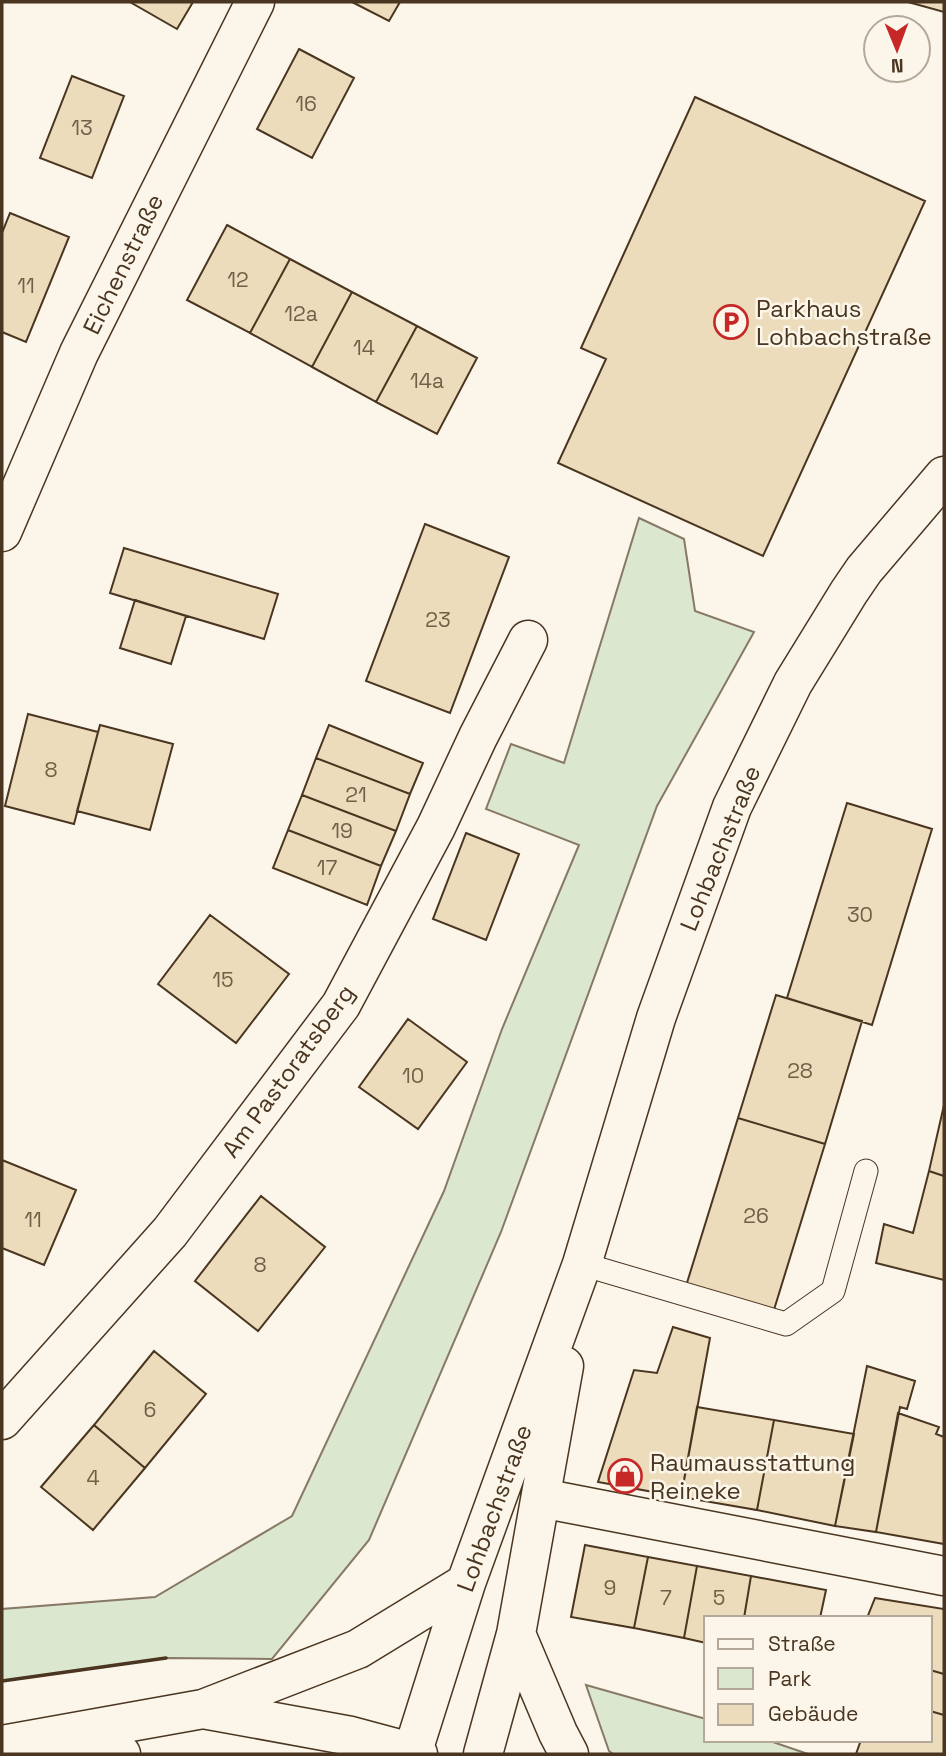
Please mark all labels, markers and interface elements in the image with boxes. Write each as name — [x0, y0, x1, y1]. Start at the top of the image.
north arrow — [862, 14, 932, 84]
text: N — [891, 53, 904, 78]
house number: 16 — [295, 90, 317, 117]
house number: 13 — [71, 114, 93, 141]
street label: Eichenstraße — [76, 189, 170, 339]
house number: 12 — [227, 266, 249, 293]
house number: 11 — [17, 272, 35, 299]
place label: Parkhaus Lohbachstraße — [756, 293, 932, 352]
house number: 12a — [284, 300, 318, 327]
parking icon: Parkhaus Lohbachstraße — [712, 303, 750, 341]
house number: 14 — [353, 334, 375, 361]
house number: 14a — [410, 367, 444, 394]
house number: 23 — [425, 606, 451, 633]
house number: 8 — [44, 756, 58, 783]
street label: Lohbachstraße — [673, 761, 767, 935]
house number: 21 — [345, 781, 367, 808]
house number: 19 — [331, 817, 353, 844]
house number: 17 — [317, 854, 337, 881]
house number: 30 — [847, 901, 873, 928]
house number: 15 — [212, 966, 234, 993]
street label: Am Pastoratsberg — [215, 978, 361, 1164]
house number: 28 — [787, 1057, 813, 1084]
house number: 10 — [402, 1062, 424, 1089]
house number: 26 — [743, 1202, 769, 1229]
house number: 11 — [24, 1206, 42, 1233]
house number: 8 — [253, 1251, 267, 1278]
house number: 6 — [144, 1396, 156, 1423]
street label: Lohbachstraße — [449, 1420, 539, 1596]
place label: Raumausstattung Reineke — [650, 1447, 856, 1506]
shop icon: Raumausstattung Reineke — [606, 1457, 644, 1495]
house number: 4 — [86, 1464, 100, 1491]
house number: 9 — [604, 1574, 616, 1601]
house number: 7 — [660, 1584, 672, 1611]
house number: 5 — [713, 1584, 725, 1611]
legend — [704, 1616, 932, 1742]
text: Straße — [768, 1630, 836, 1657]
text: Park — [768, 1665, 812, 1692]
text: Gebäude — [768, 1700, 858, 1727]

